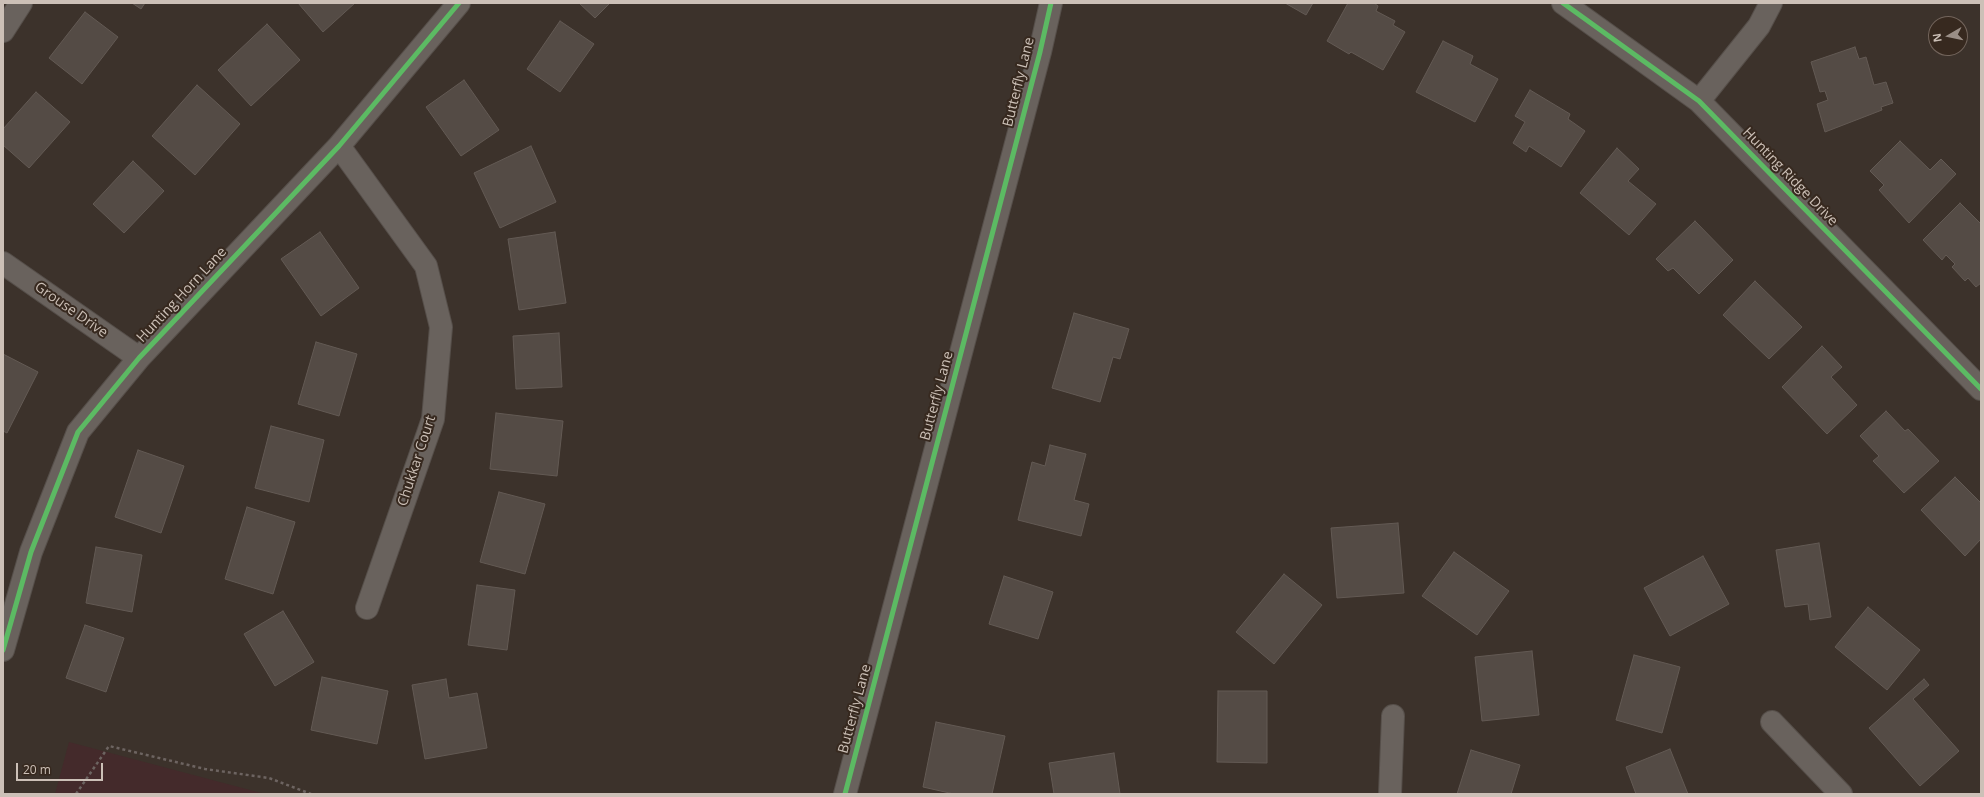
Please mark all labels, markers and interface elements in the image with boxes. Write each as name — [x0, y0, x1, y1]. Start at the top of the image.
north arrow — [1928, 16, 1968, 56]
text: N — [1929, 32, 1945, 43]
street label: Butterfly Lane — [1000, 36, 1038, 128]
street label: Hunting Ridge Drive — [1739, 124, 1841, 230]
street label: Hunting Horn Lane — [134, 244, 230, 346]
street label: Grouse Drive — [31, 279, 111, 341]
street label: Butterfly Lane — [917, 350, 957, 442]
street label: Chukkar Court — [394, 414, 440, 508]
street label: Butterfly Lane — [835, 663, 875, 755]
scale bar — [18, 755, 105, 781]
text: 20 m — [23, 761, 51, 778]

